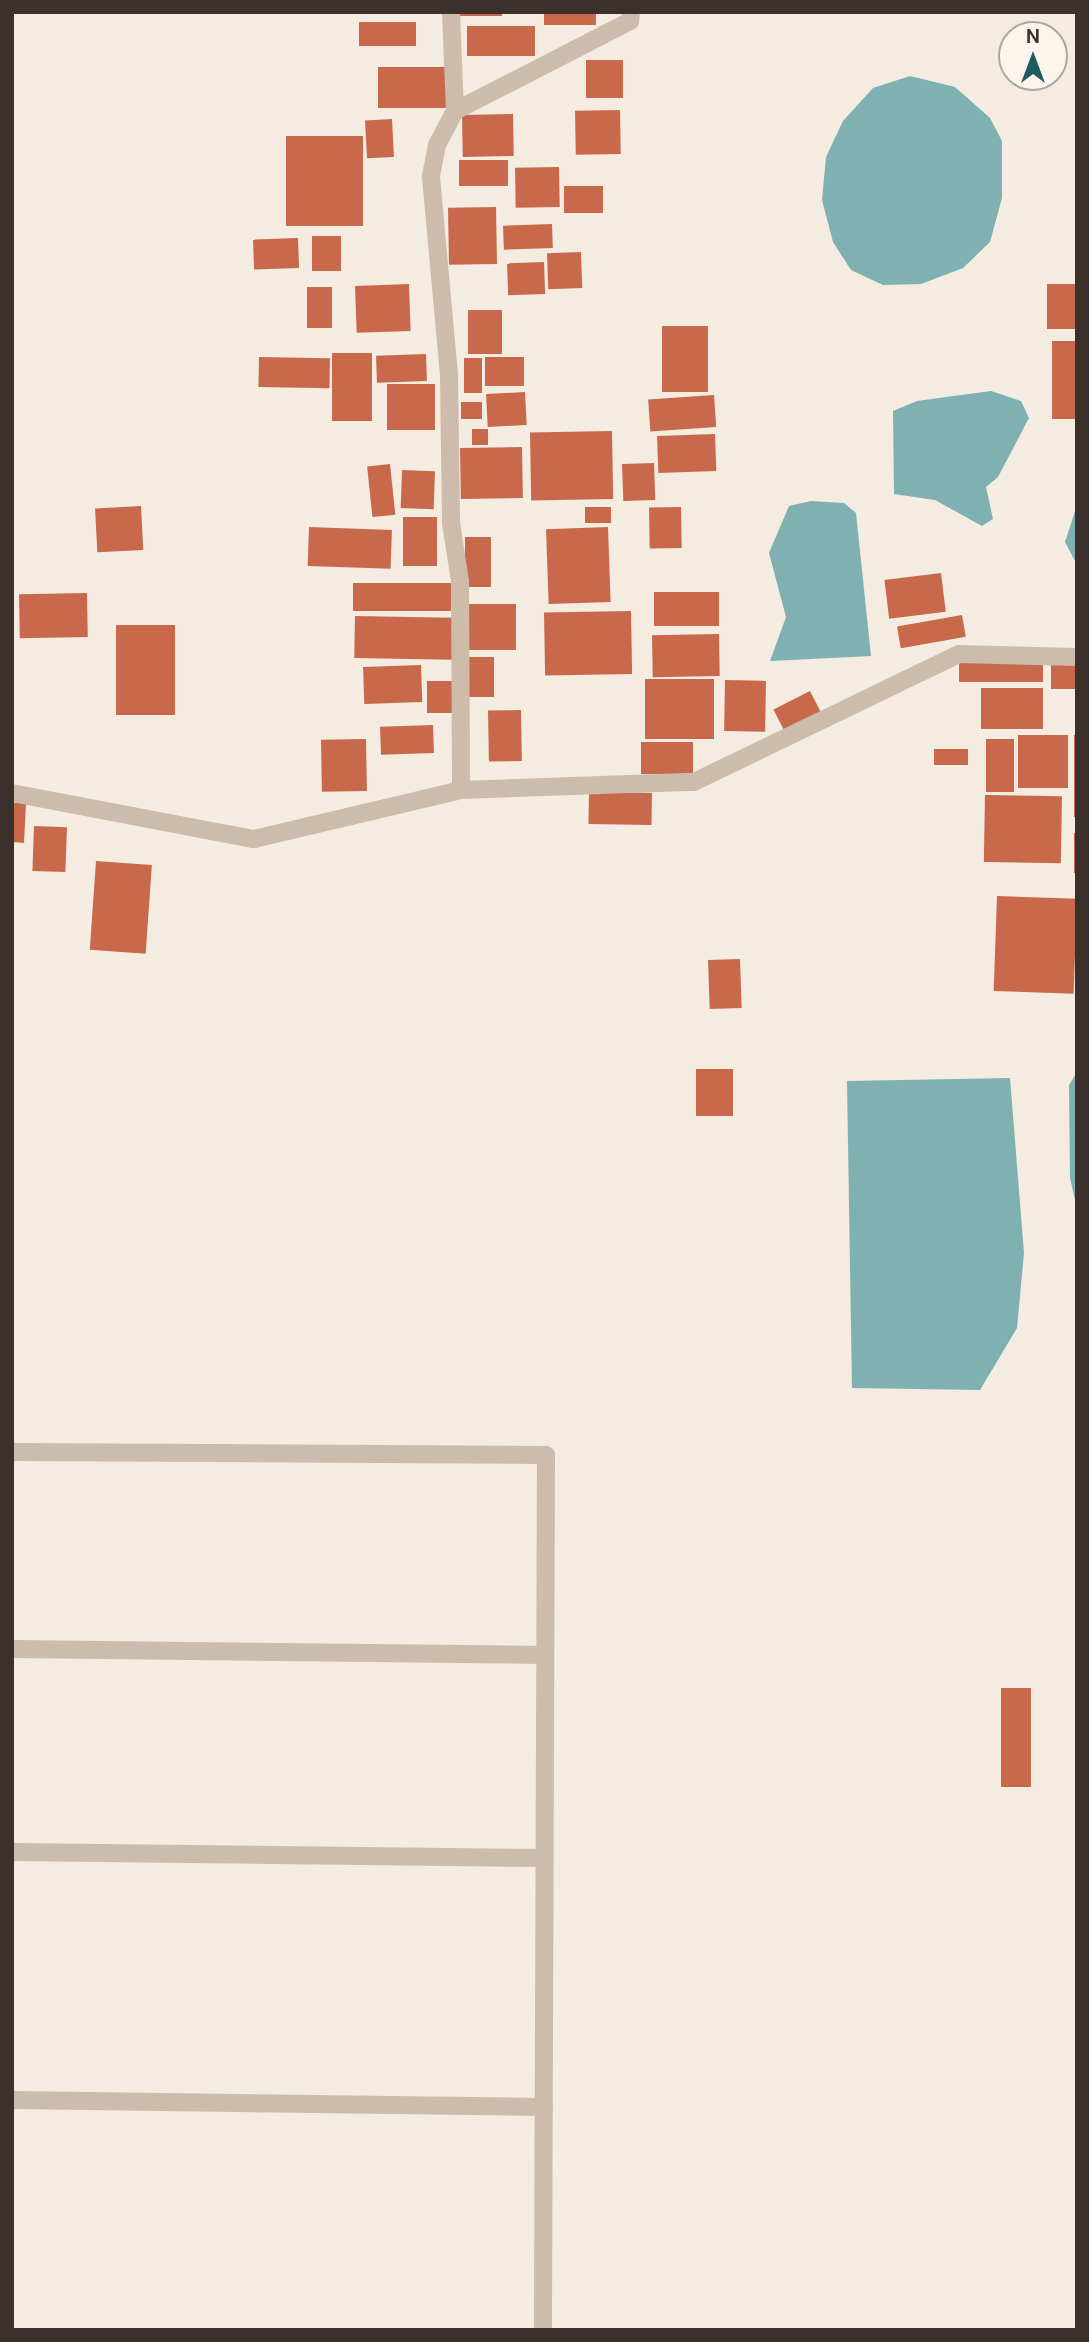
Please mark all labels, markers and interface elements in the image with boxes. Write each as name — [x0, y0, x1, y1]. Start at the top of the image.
north arrow — [998, 21, 1068, 91]
text: N — [1026, 24, 1040, 49]

